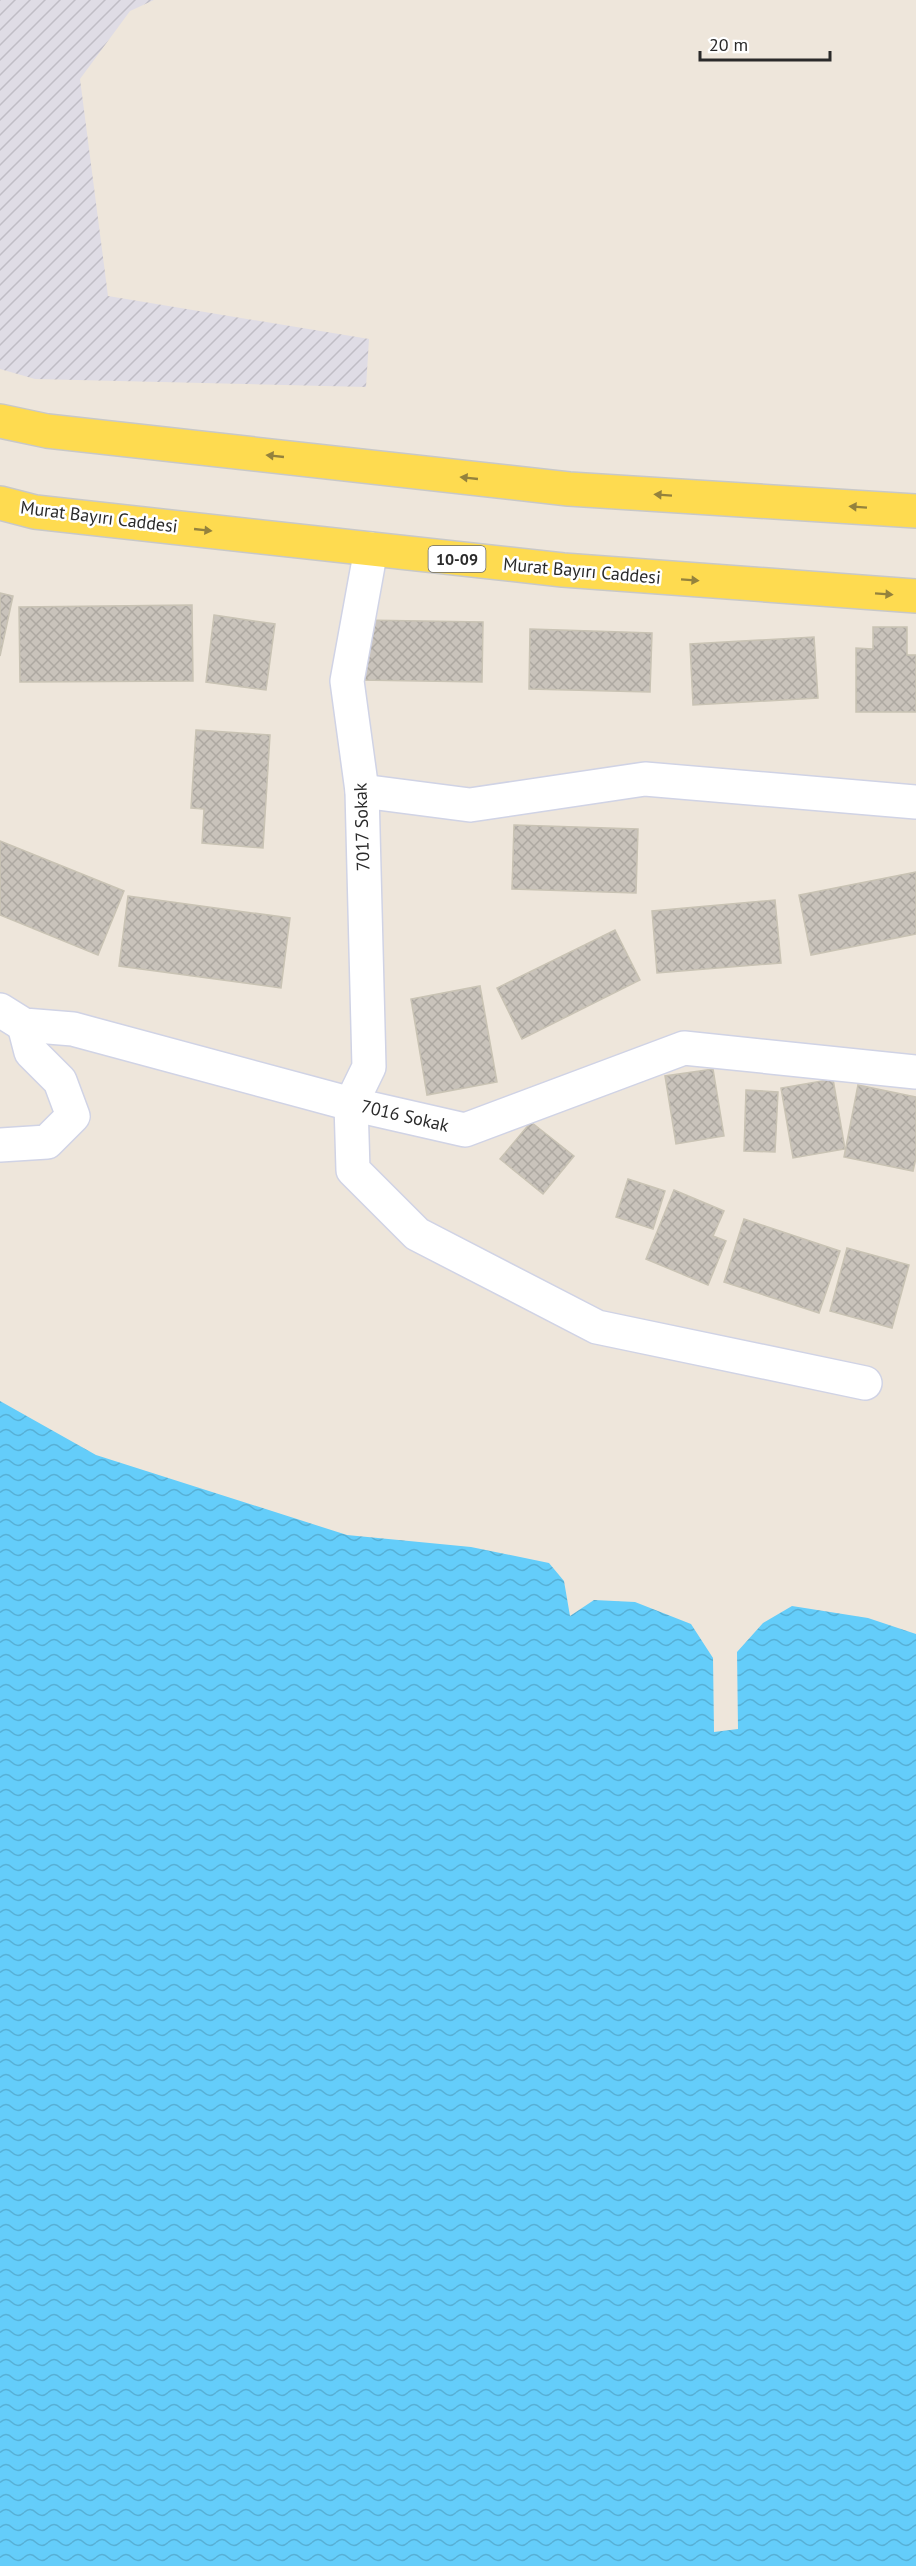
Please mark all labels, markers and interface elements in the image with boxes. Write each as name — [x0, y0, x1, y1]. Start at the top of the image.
scale bar — [700, 24, 830, 62]
text: 20 m — [709, 33, 748, 56]
one-way arrow — [265, 451, 284, 461]
one-way arrow — [459, 473, 478, 483]
one-way arrow — [653, 490, 672, 499]
street label: Murat Bayırı Caddesi — [19, 495, 179, 538]
one-way arrow — [848, 502, 867, 512]
one-way arrow — [194, 526, 213, 535]
road number: 10-09 — [428, 546, 486, 572]
street label: Murat Bayırı Caddesi — [502, 552, 662, 589]
one-way arrow — [680, 575, 699, 584]
one-way arrow — [875, 589, 894, 598]
street label: 7017 Sokak — [348, 782, 375, 872]
street label: 7016 Sokak — [359, 1094, 452, 1137]

